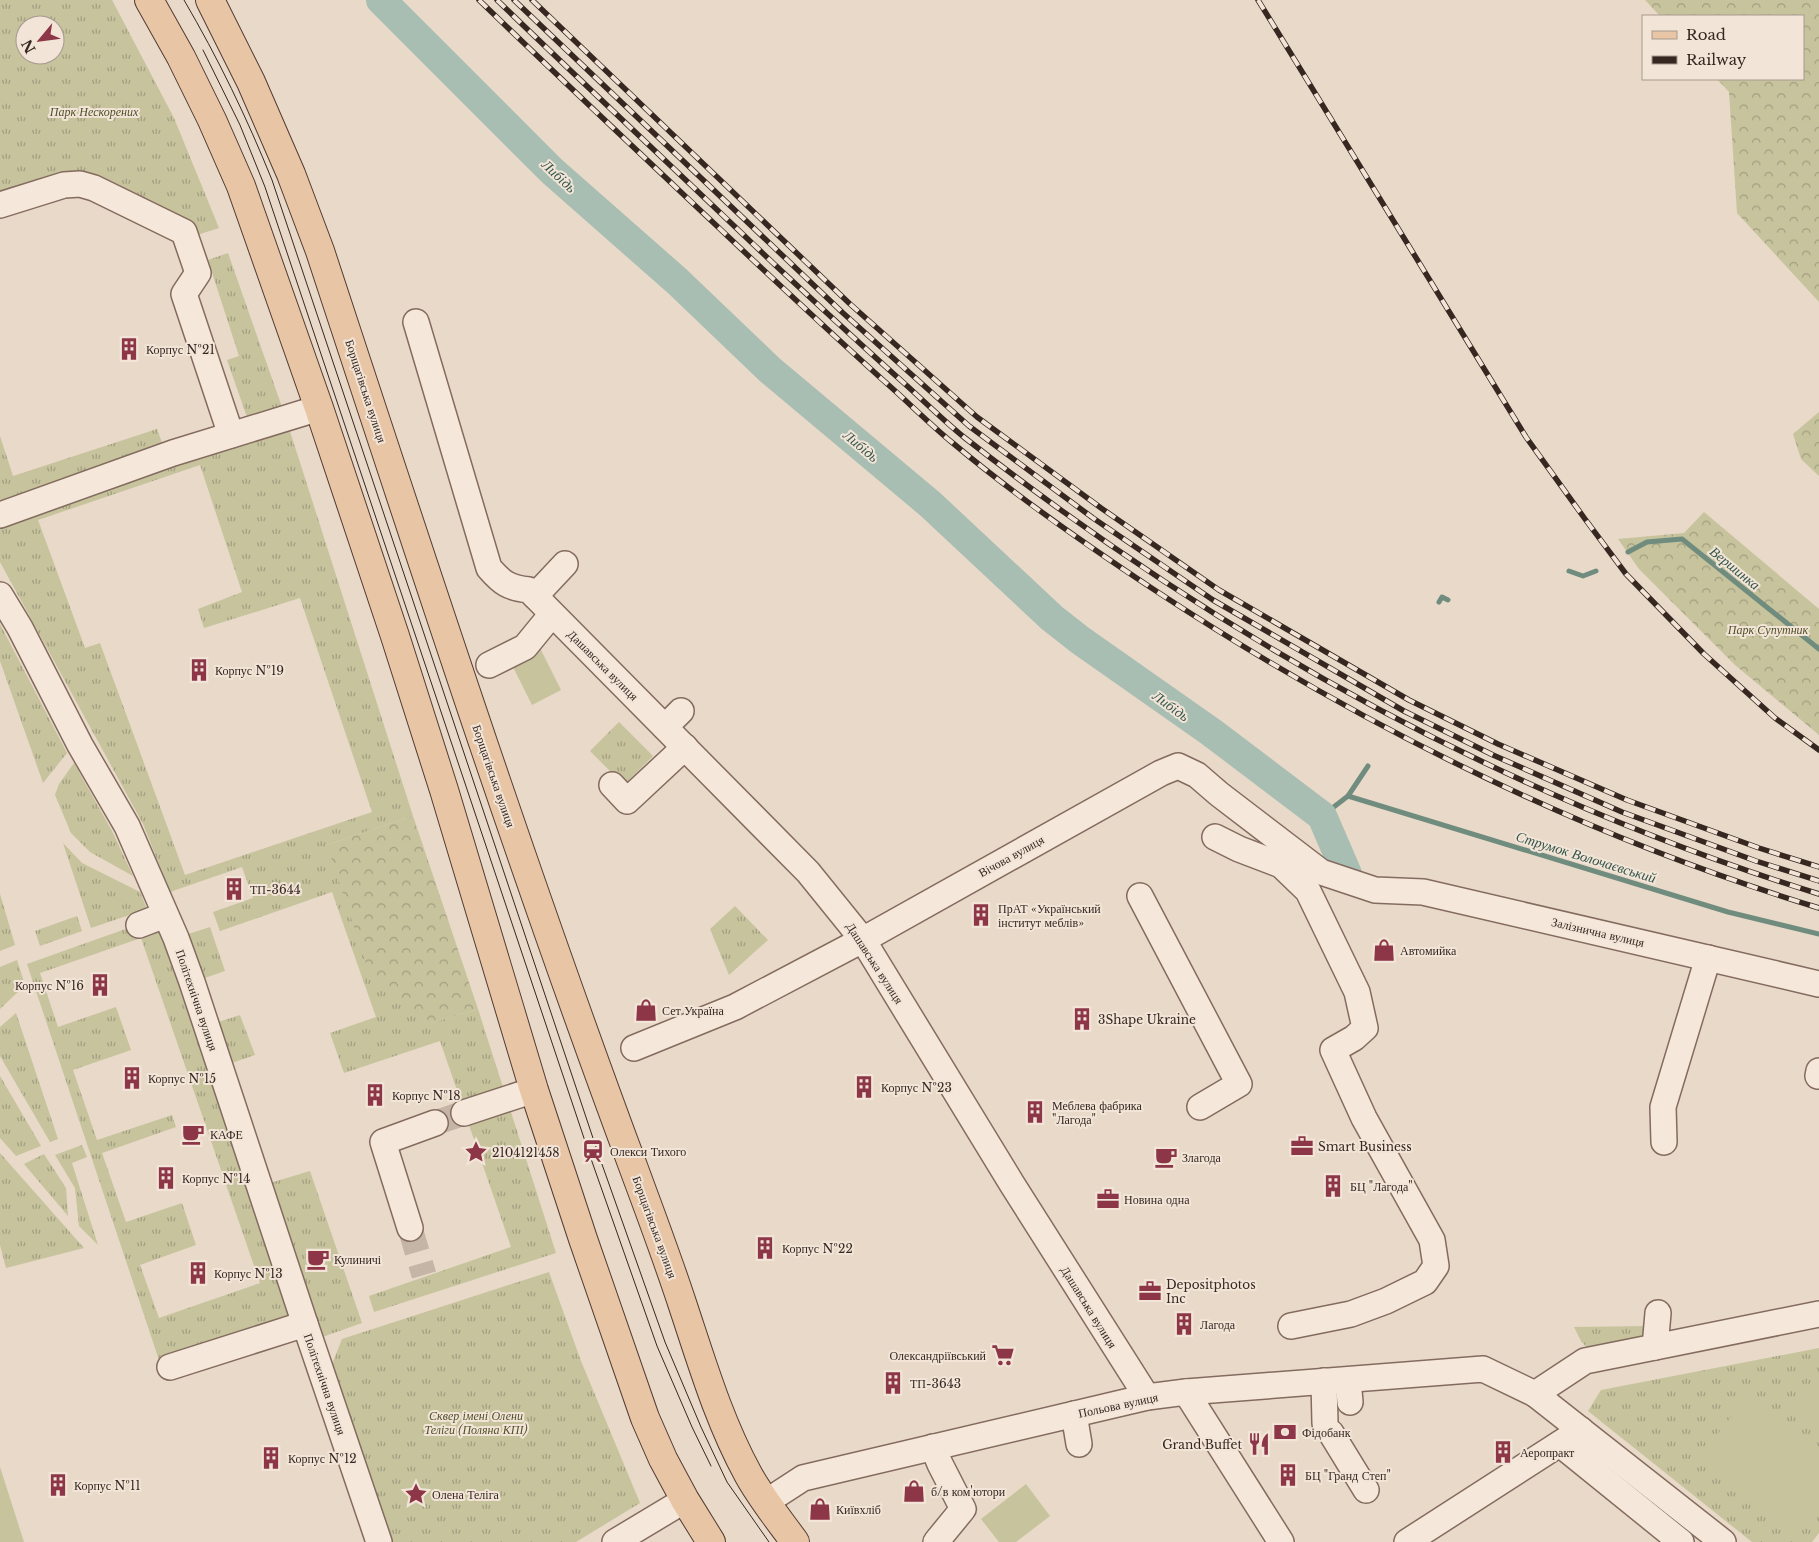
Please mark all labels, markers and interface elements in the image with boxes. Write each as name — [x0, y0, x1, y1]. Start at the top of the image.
north arrow — [15, 15, 65, 65]
legend — [1642, 15, 1804, 80]
text: Road — [1686, 25, 1726, 44]
text: N — [18, 36, 40, 56]
text: Railway — [1686, 50, 1747, 69]
park label: Парк Нескорених — [49, 104, 139, 119]
water label: Либідь — [537, 155, 580, 197]
building icon: Корпус №21 — [116, 336, 142, 362]
street label: Борщагівська вулиця — [342, 338, 390, 445]
place label: Корпус №21 — [146, 342, 215, 357]
water label: Либідь — [839, 425, 882, 466]
water label: Вершинка — [1706, 542, 1764, 594]
park label: Парк Супутник — [1727, 622, 1809, 637]
street label: Дашавська вулиця — [564, 626, 642, 704]
building icon: Корпус №19 — [186, 657, 212, 683]
place label: Корпус №19 — [215, 663, 284, 678]
water label: Либідь — [1148, 686, 1193, 725]
street label: Борщагівська вулиця — [469, 723, 519, 830]
water label: Струмок Волочаєвський — [1514, 827, 1658, 887]
street label: Вічова вулиця — [976, 832, 1047, 880]
building icon: ТП-3644 — [221, 876, 247, 902]
place label: ТП-3644 — [250, 882, 301, 897]
place label: ПрАТ «Український інститут меблів» — [998, 901, 1101, 930]
building icon: ПрАТ «Український інститут меблів» — [968, 902, 994, 928]
street label: Залізнична вулиця — [1550, 914, 1646, 950]
street label: Дашавська вулиця — [843, 920, 907, 1007]
shop icon: Автомийка — [1371, 937, 1397, 963]
place label: Автомийка — [1400, 943, 1457, 958]
street label: Політехнічна вулиця — [173, 947, 222, 1053]
building icon: Корпус №16 — [87, 972, 113, 998]
place label: Корпус №16 — [15, 978, 84, 993]
shop icon: Сет Україна — [633, 997, 659, 1023]
place label: Сет Україна — [662, 1003, 725, 1018]
building icon: 3Shape Ukraine — [1069, 1006, 1095, 1032]
place label: 3Shape Ukraine — [1098, 1012, 1196, 1027]
building icon: Корпус №15 — [119, 1065, 145, 1091]
place label: Корпус №15 — [148, 1071, 216, 1086]
building icon: Корпус №23 — [851, 1074, 877, 1100]
place label: Корпус №23 — [881, 1080, 952, 1095]
building icon: Корпус №18 — [362, 1082, 388, 1108]
place label: Корпус №18 — [392, 1088, 461, 1103]
place label: Меблева фабрика "Лагода" — [1052, 1098, 1143, 1127]
building icon: Меблева фабрика "Лагода" — [1022, 1099, 1048, 1125]
cafe icon: КАФЕ — [180, 1121, 206, 1147]
place label: КАФЕ — [210, 1127, 243, 1142]
office icon: Smart Business — [1289, 1133, 1315, 1159]
station icon: Олекси Тихого — [580, 1138, 606, 1164]
place icon: 2104121458 — [463, 1139, 489, 1165]
place label: Smart Business — [1318, 1139, 1412, 1154]
place label: Олекси Тихого — [610, 1144, 686, 1159]
cafe icon: Злагода — [1153, 1144, 1179, 1170]
place label: 2104121458 — [492, 1145, 560, 1160]
place label: Злагода — [1182, 1150, 1222, 1165]
building icon: Корпус №14 — [153, 1165, 179, 1191]
place label: Корпус №14 — [182, 1171, 250, 1186]
building icon: БЦ "Лагода" — [1320, 1173, 1346, 1199]
street label: Борщагівська вулиця — [630, 1174, 681, 1281]
place label: БЦ "Лагода" — [1350, 1179, 1413, 1194]
office icon: Новина одна — [1095, 1186, 1121, 1212]
place label: Новина одна — [1124, 1192, 1190, 1207]
building icon: Корпус №22 — [752, 1235, 778, 1261]
place label: Корпус №22 — [782, 1241, 853, 1256]
cafe icon: Кулиничі — [305, 1246, 331, 1272]
place label: Кулиничі — [334, 1252, 382, 1267]
building icon: Корпус №13 — [185, 1260, 211, 1286]
street label: Дашавська вулиця — [1058, 1263, 1121, 1351]
place label: Корпус №13 — [214, 1266, 283, 1281]
place label: Depositphotos Inc — [1166, 1277, 1256, 1306]
office icon: Depositphotos Inc — [1137, 1278, 1163, 1304]
building icon: Лагода — [1171, 1311, 1197, 1337]
place label: Лагода — [1200, 1317, 1236, 1332]
street label: Політехнічна вулиця — [301, 1331, 350, 1437]
supermarket icon: Олександріївський — [990, 1342, 1016, 1368]
place label: Олександріївський — [889, 1348, 987, 1363]
building icon: ТП-3643 — [880, 1370, 906, 1396]
place label: ТП-3643 — [910, 1376, 961, 1391]
street label: Польова вулиця — [1077, 1389, 1160, 1421]
park label: Сквер імені Олени Теліги (Поляна КПІ) — [425, 1408, 527, 1437]
bank icon: Фідобанк — [1272, 1419, 1298, 1445]
place label: Фідобанк — [1302, 1425, 1351, 1440]
restaurant icon: Grand Buffet — [1246, 1431, 1272, 1457]
place label: Grand Buffet — [1162, 1437, 1242, 1452]
building icon: Аеропракт — [1490, 1439, 1516, 1465]
building icon: Корпус №12 — [258, 1445, 284, 1471]
place label: Аеропракт — [1520, 1445, 1575, 1460]
place label: Корпус №12 — [288, 1451, 357, 1466]
building icon: БЦ "Гранд Степ" — [1275, 1462, 1301, 1488]
place label: БЦ "Гранд Степ" — [1305, 1468, 1391, 1483]
building icon: Корпус №11 — [45, 1472, 71, 1498]
place label: Корпус №11 — [74, 1478, 141, 1493]
shop icon: б/в ком'ютори — [901, 1478, 927, 1504]
place icon: Олена Теліга — [403, 1481, 429, 1507]
place label: б/в ком'ютори — [931, 1484, 1006, 1499]
place label: Олена Теліга — [432, 1487, 500, 1502]
shop icon: Київхліб — [807, 1496, 833, 1522]
place label: Київхліб — [836, 1502, 881, 1517]

